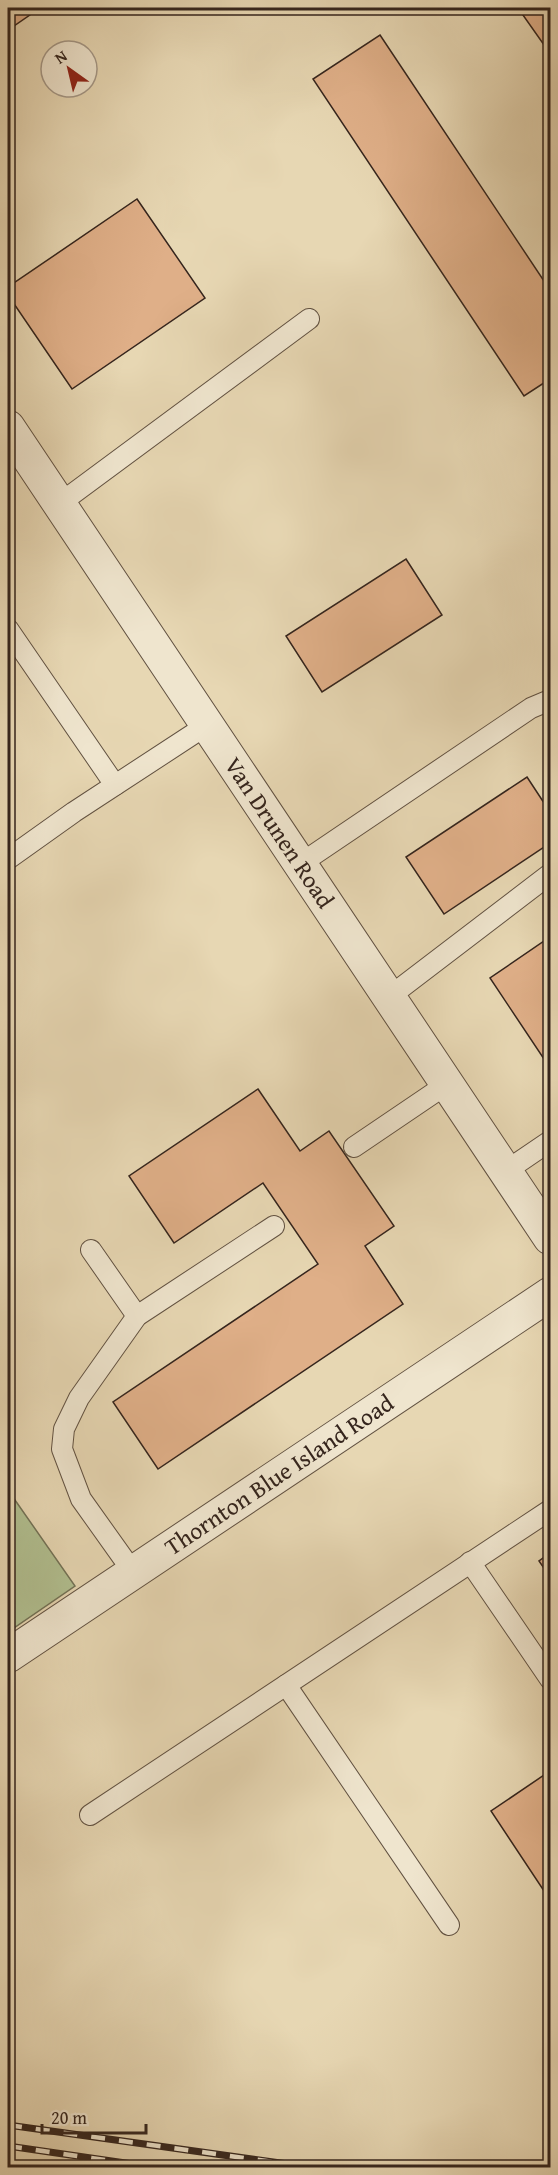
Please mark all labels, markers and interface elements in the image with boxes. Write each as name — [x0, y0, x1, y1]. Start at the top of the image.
north arrow — [39, 39, 99, 99]
text: N — [49, 43, 72, 70]
street label: Van Drunen Road — [216, 750, 343, 915]
street label: Thornton Blue Island Road — [157, 1385, 400, 1564]
scale bar — [42, 2097, 146, 2135]
text: 20 m — [51, 2104, 87, 2131]

